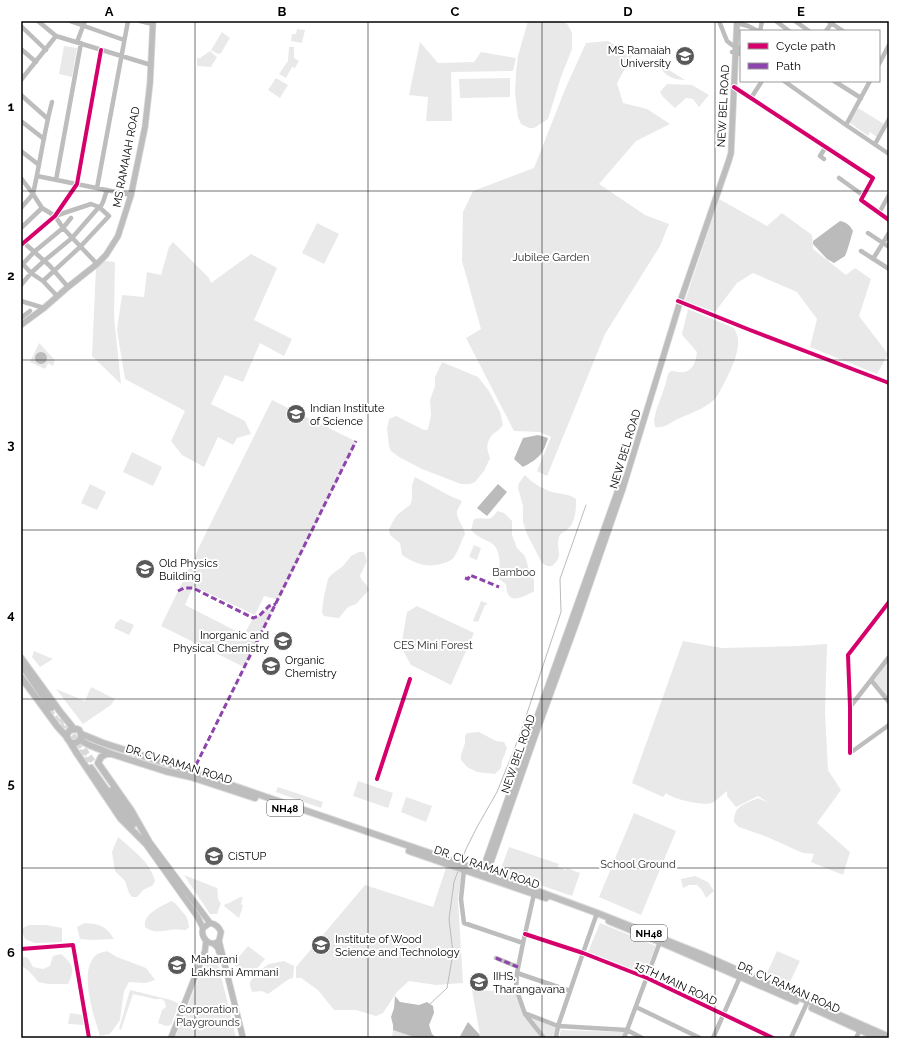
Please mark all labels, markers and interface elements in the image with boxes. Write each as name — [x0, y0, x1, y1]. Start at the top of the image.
text: A — [105, 4, 114, 19]
text: B — [278, 4, 287, 19]
text: C — [451, 4, 460, 19]
text: D — [623, 4, 633, 19]
text: E — [797, 4, 805, 19]
legend — [740, 30, 880, 82]
text: Cycle path — [776, 39, 835, 53]
place label: MS Ramaiah University — [608, 44, 671, 70]
school or university icon: MS Ramaiah University — [674, 45, 696, 67]
text: Path — [776, 59, 801, 73]
street label: NEW BEL ROAD — [715, 64, 732, 148]
text: 1 — [8, 99, 15, 114]
street label: MS RAMAIAH ROAD — [110, 105, 143, 209]
park label: Jubilee Garden — [513, 251, 589, 264]
text: 2 — [7, 268, 15, 283]
place label: Indian Institute of Science — [310, 402, 385, 428]
school or university icon: Indian Institute of Science — [285, 403, 307, 425]
street label: NEW BEL ROAD — [607, 408, 644, 491]
text: 3 — [7, 437, 15, 452]
place label: Old Physics Building — [159, 557, 218, 583]
school or university icon: Old Physics Building — [134, 558, 156, 580]
park label: Bamboo — [492, 566, 536, 579]
text: 4 — [7, 607, 15, 622]
place label: Inorganic and Physical Chemistry — [173, 629, 269, 655]
school or university icon: Inorganic and Physical Chemistry — [272, 630, 294, 652]
park label: CES Mini Forest — [393, 639, 473, 652]
place label: Organic Chemistry — [285, 654, 337, 680]
school or university icon: Organic Chemistry — [260, 655, 282, 677]
street label: NEW BEL ROAD — [499, 713, 538, 795]
street label: DR. CV RAMAN ROAD — [124, 742, 234, 787]
text: 5 — [7, 776, 15, 791]
road number: NH48 — [267, 800, 303, 816]
street label: DR. CV RAMAN ROAD — [432, 843, 541, 892]
school or university icon: CiSTUP — [203, 845, 225, 867]
place label: CiSTUP — [228, 850, 267, 863]
park label: School Ground — [600, 858, 676, 871]
road number: NH48 — [631, 925, 667, 941]
place label: Institute of Wood Science and Technology — [335, 933, 460, 959]
school or university icon: Institute of Wood Science and Technology — [310, 934, 332, 956]
text: 6 — [7, 945, 15, 960]
place label: Maharani Lakhsmi Ammani — [191, 953, 278, 979]
school or university icon: Maharani Lakhsmi Ammani — [166, 954, 188, 976]
street label: 15TH MAIN ROAD — [632, 959, 719, 1008]
street label: DR. CV RAMAN ROAD — [736, 959, 842, 1016]
place label: IIHS, Tharangavana — [493, 970, 565, 996]
school or university icon: IIHS, Tharangavana — [468, 971, 490, 993]
park label: Corporation Playgrounds — [176, 1003, 240, 1029]

